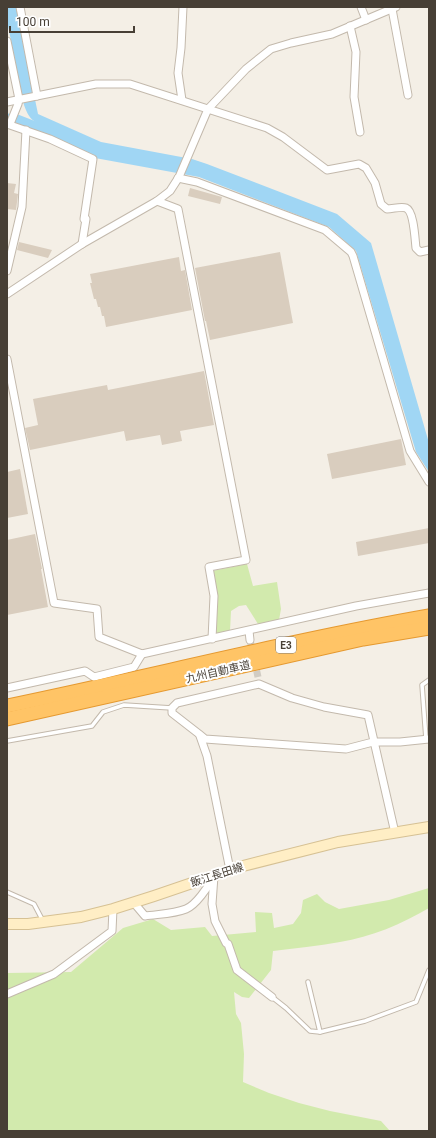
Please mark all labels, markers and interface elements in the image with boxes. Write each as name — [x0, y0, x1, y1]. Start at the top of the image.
scale bar — [10, 8, 134, 34]
text: 100 m — [16, 15, 50, 29]
road number: E3 — [276, 637, 296, 653]
street label: 九州自動車道 — [184, 658, 252, 686]
street label: 飯江長田線 — [189, 860, 245, 890]

